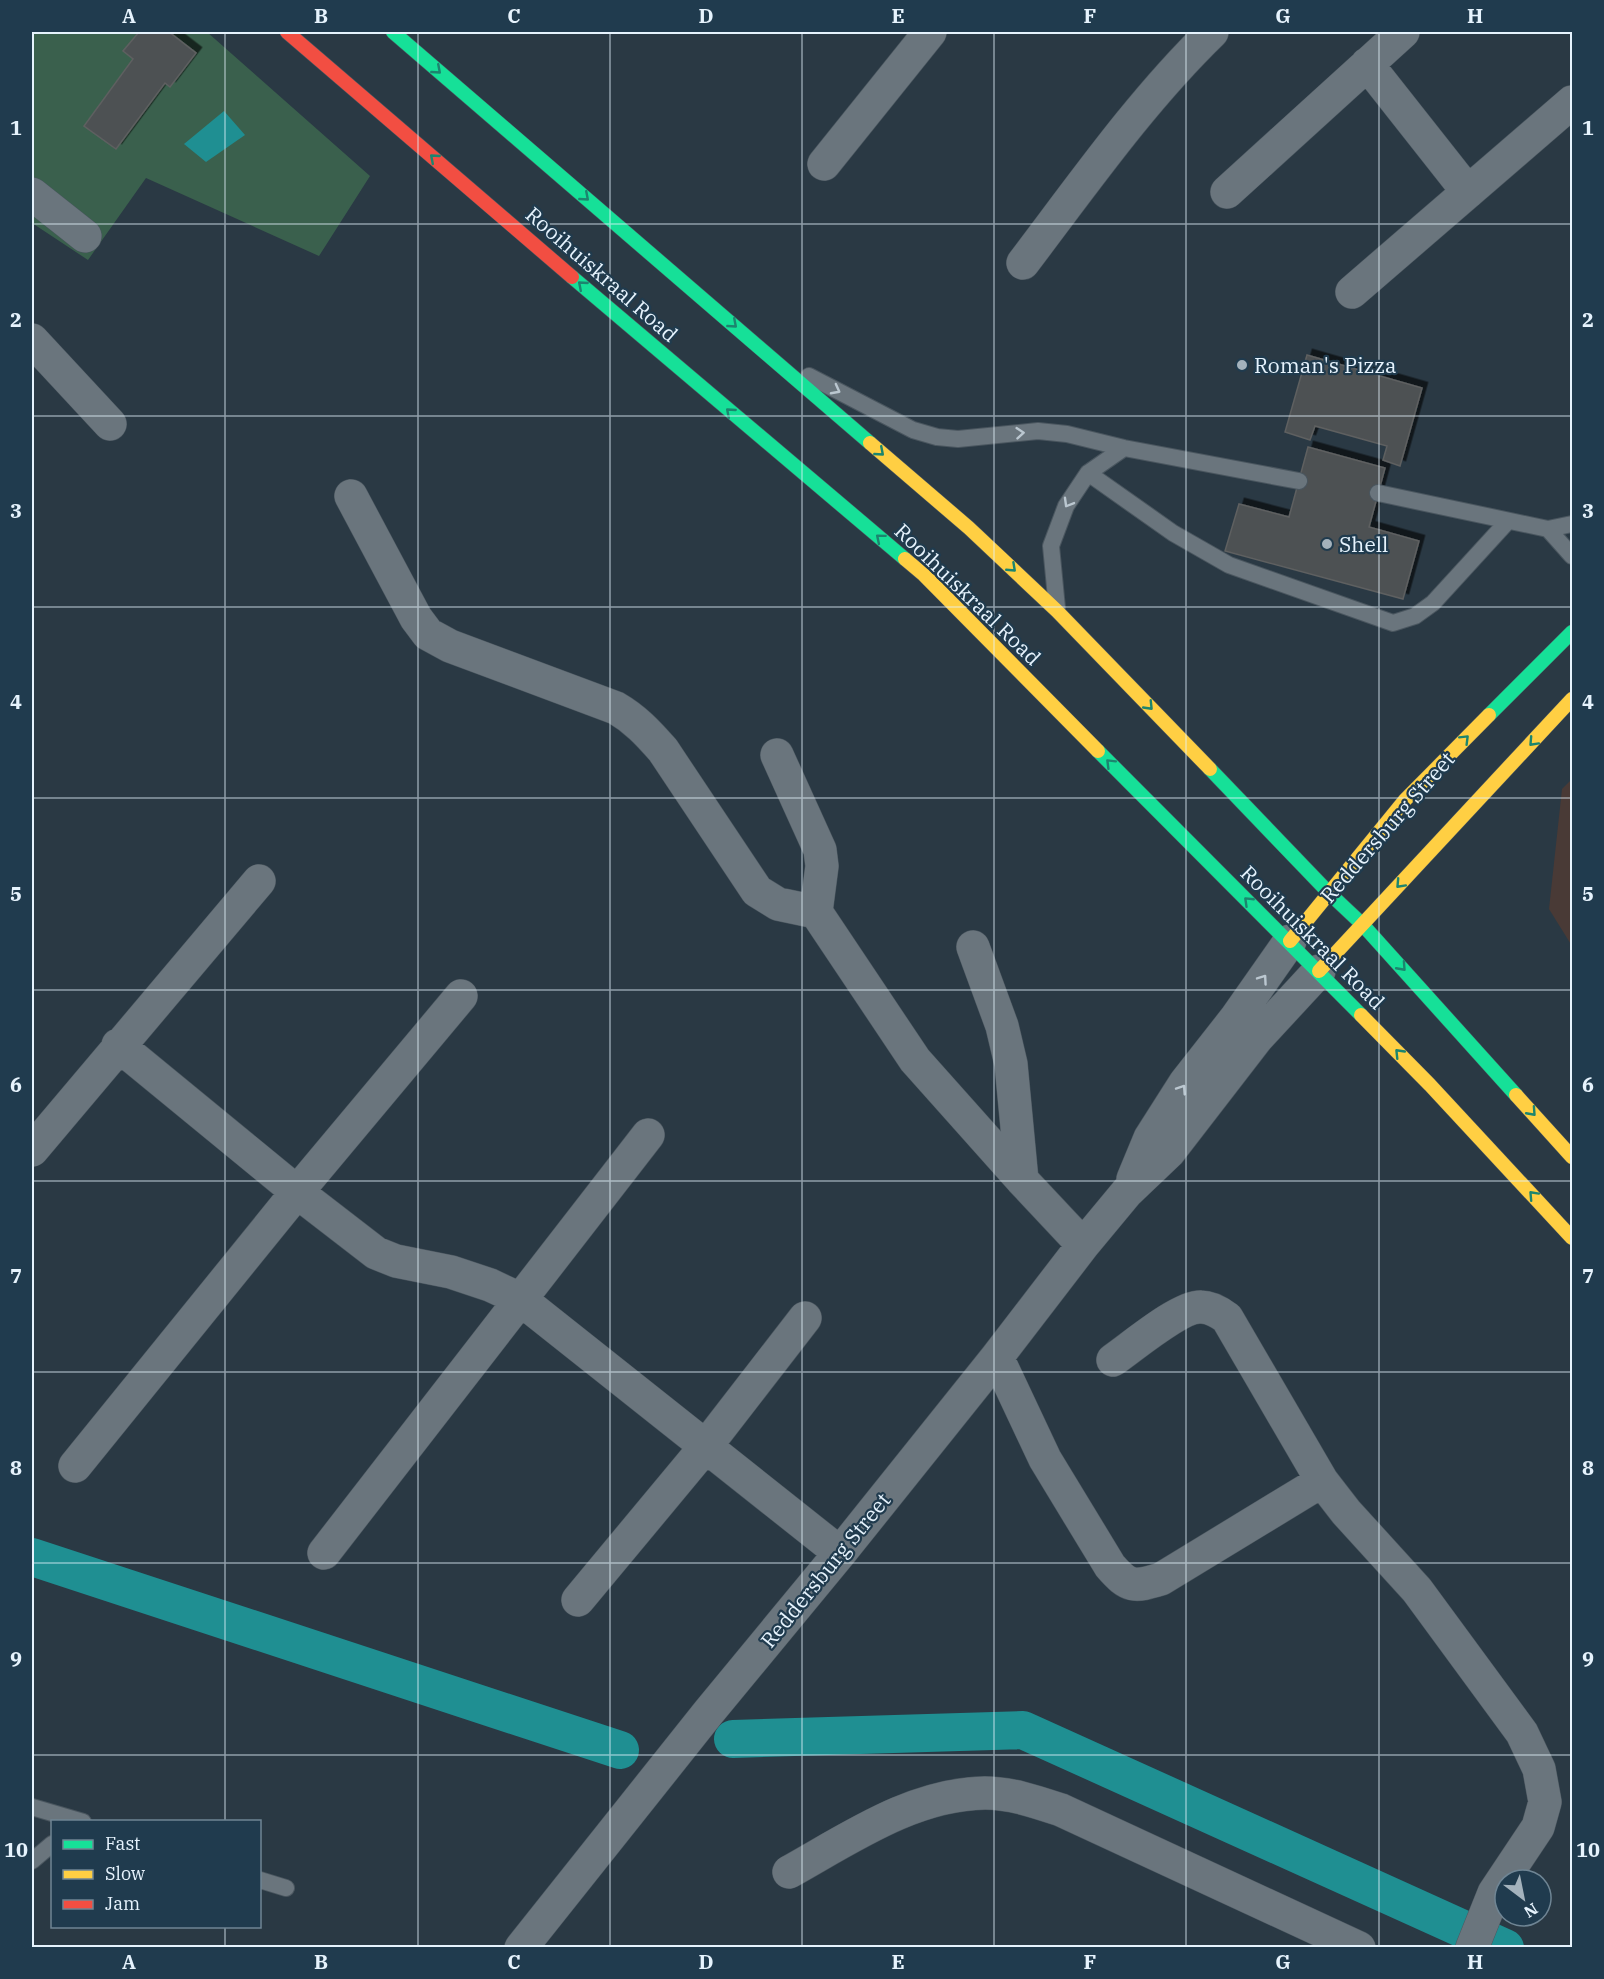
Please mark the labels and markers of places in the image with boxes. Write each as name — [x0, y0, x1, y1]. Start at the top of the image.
place label: Roman's Pizza — [1254, 351, 1396, 379]
marker: Roman's Pizza — [1235, 358, 1249, 372]
place label: Shell — [1339, 530, 1388, 558]
marker: Shell — [1320, 537, 1334, 551]

